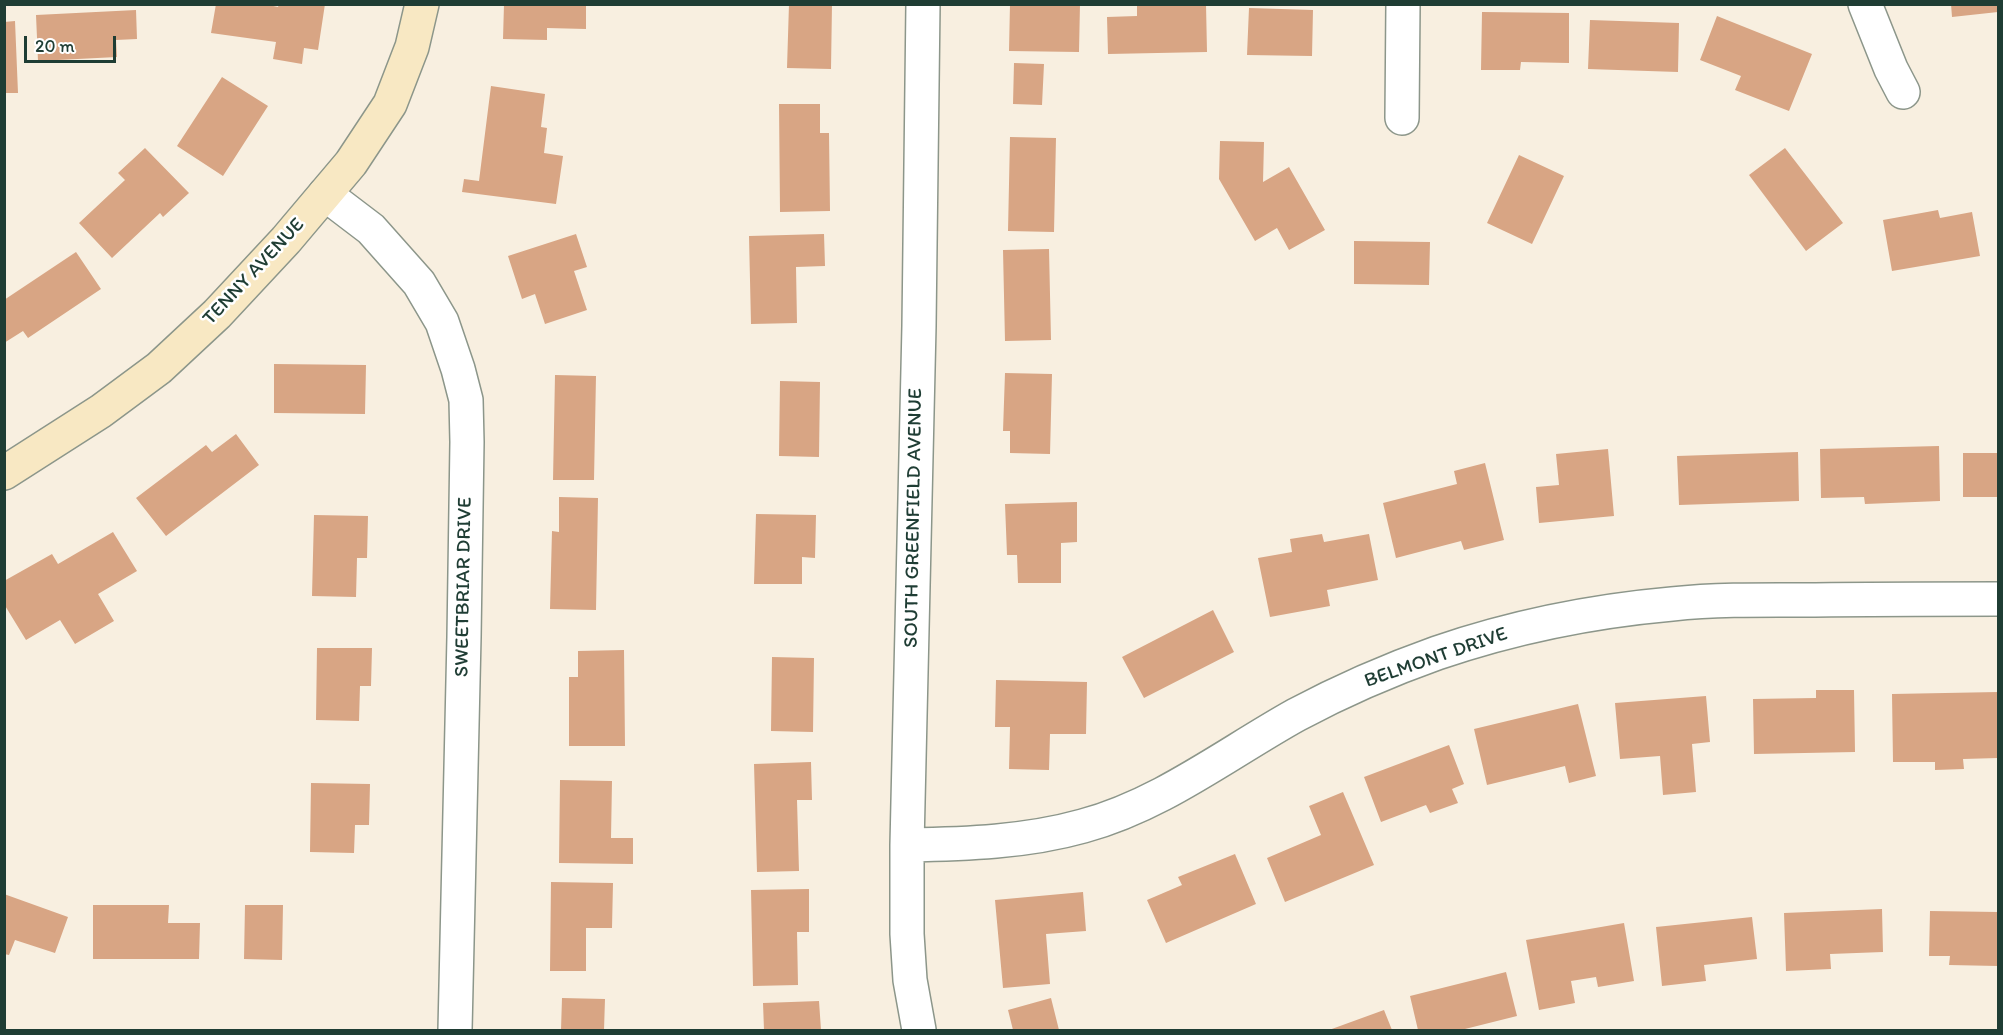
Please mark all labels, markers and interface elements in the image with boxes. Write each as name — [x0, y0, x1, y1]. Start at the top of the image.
scale bar — [27, 24, 118, 62]
text: 20 m — [35, 35, 75, 57]
street label: TENNY AVENUE — [198, 213, 310, 331]
street label: SOUTH GREENFIELD AVENUE — [900, 388, 928, 648]
street label: SWEETBRIAR DRIVE — [450, 497, 478, 677]
street label: BELMONT DRIVE — [1361, 622, 1511, 694]

